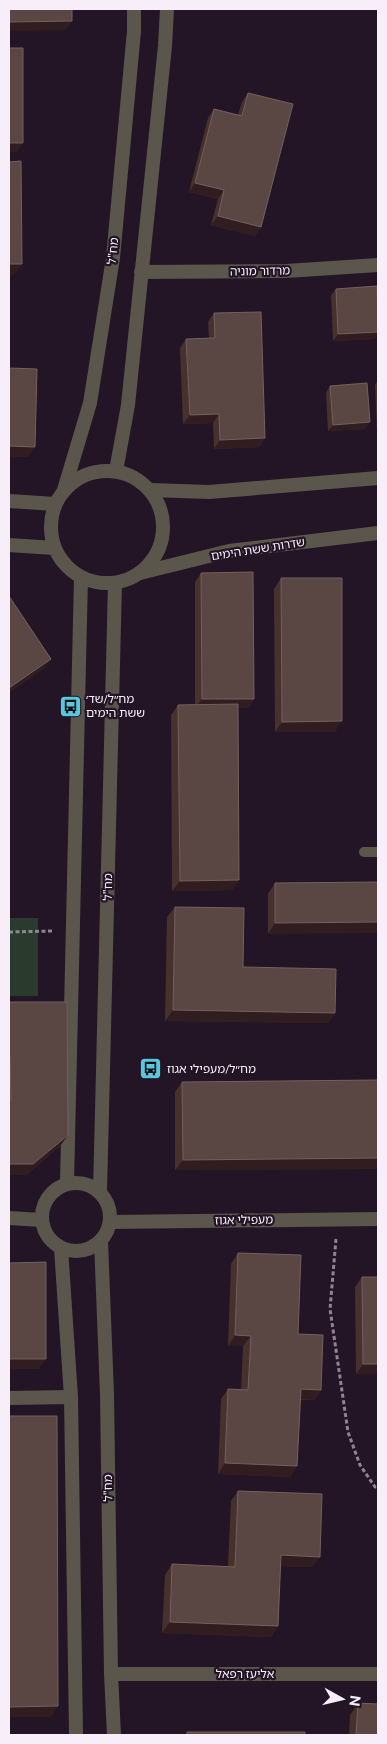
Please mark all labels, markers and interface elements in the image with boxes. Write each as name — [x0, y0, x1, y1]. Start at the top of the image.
street label: מח"ל — [105, 237, 121, 265]
street label: מרדור מוניה — [230, 263, 290, 279]
street label: שדרות ששת הימים — [210, 535, 306, 563]
place label: מח״ל/שד׳ ששת הימים — [86, 692, 145, 720]
bus stop icon: מח״ל/שד׳ ששת הימים — [58, 694, 82, 718]
street label: מח"ל — [101, 873, 115, 901]
bus stop icon: מח״ל/מעפילי אגוז — [139, 1057, 163, 1081]
place label: מח״ל/מעפילי אגוז — [167, 1062, 256, 1076]
street label: מעפילי אגוז — [215, 1212, 273, 1228]
street label: מח"ל — [101, 1474, 115, 1502]
street label: אליעז רפאל — [216, 1667, 275, 1681]
north arrow — [317, 1674, 367, 1724]
text: N — [346, 1694, 364, 1707]

